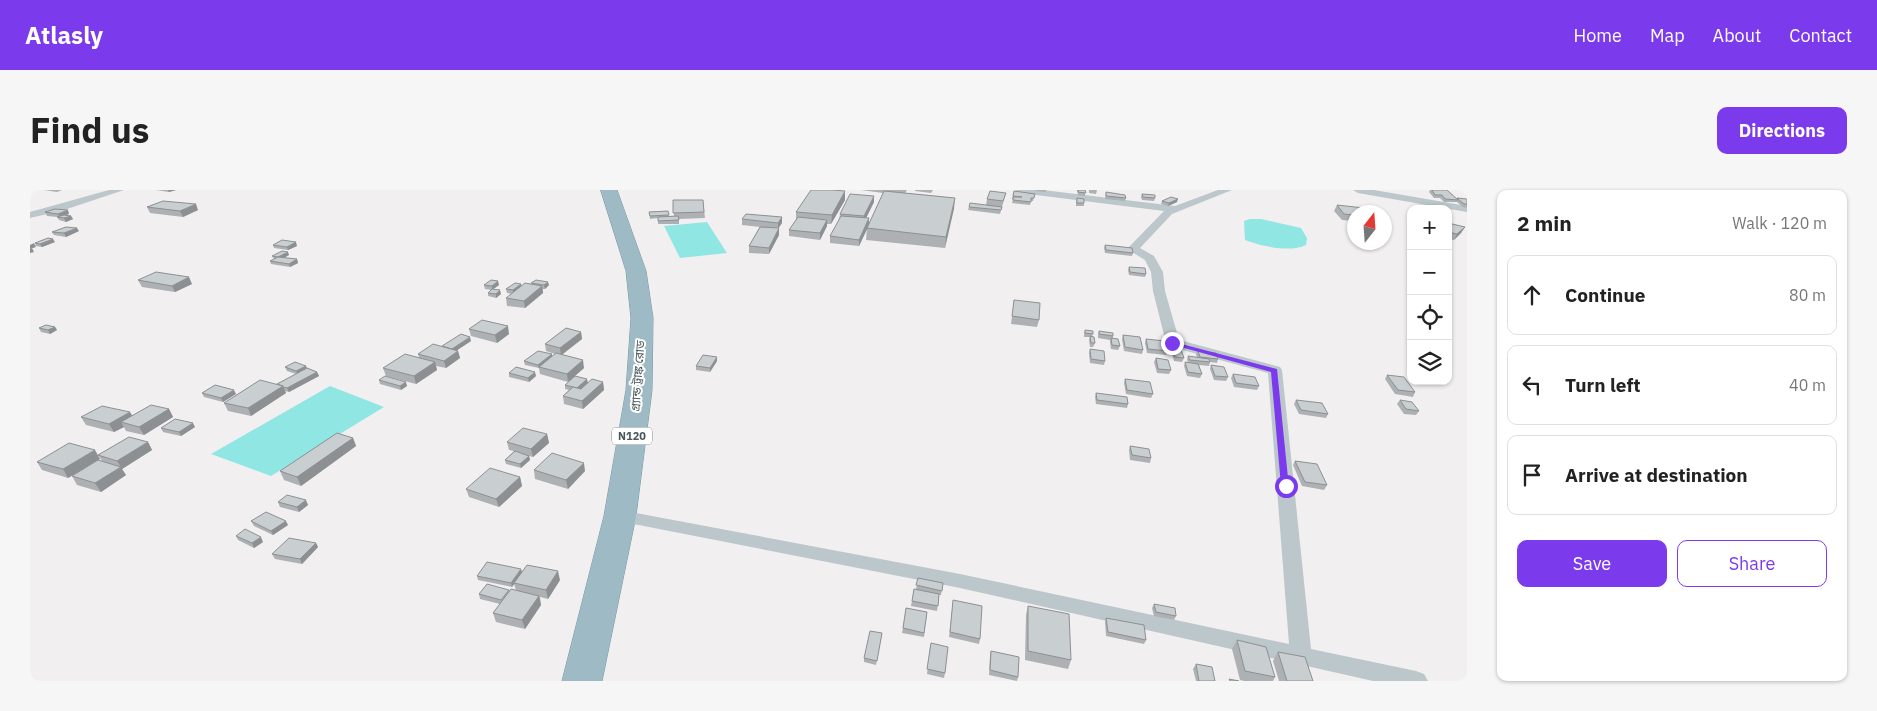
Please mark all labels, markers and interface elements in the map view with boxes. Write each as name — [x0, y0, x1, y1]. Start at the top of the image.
text: Atlasly — [25, 19, 103, 51]
text: Home — [1574, 24, 1622, 47]
text: Map — [1650, 24, 1685, 47]
text: About — [1713, 24, 1761, 47]
text: Contact — [1789, 24, 1852, 47]
text: Find us — [30, 107, 149, 153]
button: Directions — [1717, 107, 1847, 154]
north arrow — [1347, 205, 1392, 250]
map controls — [1407, 205, 1452, 385]
button: + — [1407, 205, 1452, 250]
text: 2 min — [1517, 209, 1572, 237]
text: Walk · 120 m — [1732, 213, 1827, 233]
button: − — [1407, 250, 1452, 295]
icon: ahead — [1518, 281, 1546, 309]
text: Continue — [1565, 283, 1645, 307]
text: 80 m — [1789, 285, 1826, 305]
button: locate — [1407, 295, 1452, 340]
route end — [1161, 332, 1184, 355]
street label: গ্র্যান্ড ট্রাঙ্ক রোড — [628, 339, 648, 412]
button: layers — [1407, 340, 1452, 385]
icon: left — [1518, 371, 1546, 399]
text: Turn left — [1565, 373, 1641, 397]
text: 40 m — [1789, 375, 1826, 395]
road number: N120 — [612, 428, 652, 445]
icon: arrive — [1518, 461, 1546, 489]
text: Arrive at destination — [1565, 463, 1748, 487]
route start — [1275, 475, 1298, 498]
button: Save — [1517, 540, 1667, 587]
button: Share — [1677, 540, 1827, 587]

